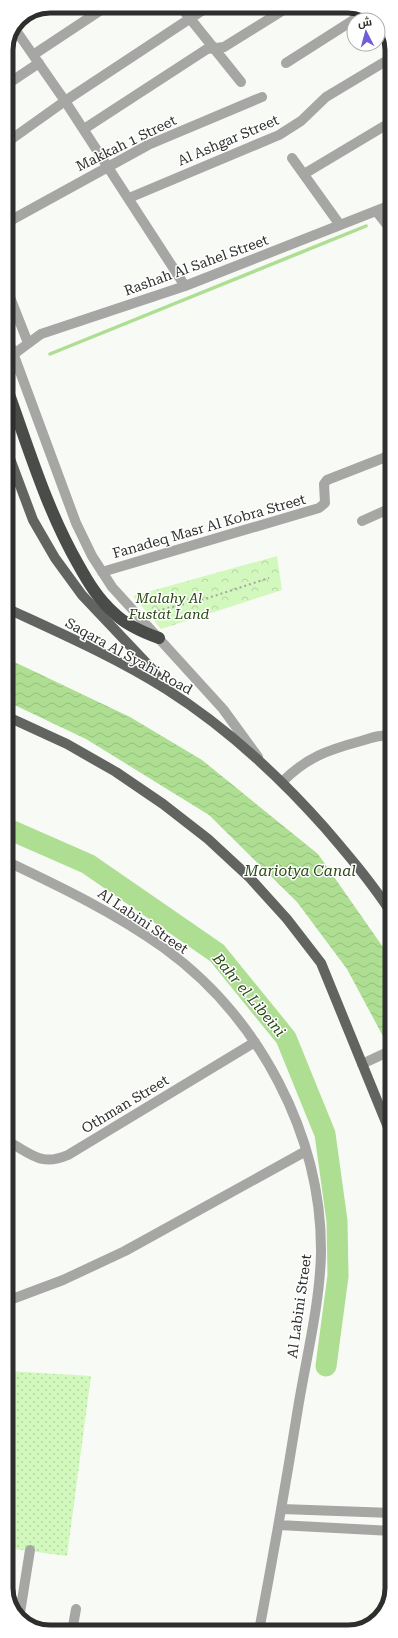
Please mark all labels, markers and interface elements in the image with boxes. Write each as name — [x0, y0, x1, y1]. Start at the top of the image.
north arrow — [346, 12, 386, 52]
text: ش — [357, 15, 373, 30]
street label: Al Ashgar Street — [175, 111, 281, 169]
street label: Makkah 1 Street — [73, 112, 179, 174]
street label: Rashah Al Sahel Street — [122, 232, 270, 298]
street label: Fanadeq Masr Al Kobra Street — [111, 491, 307, 561]
park label: Malahy Al Fustat Land — [128, 590, 210, 622]
street label: Saqara Al Syahi Road — [63, 614, 195, 698]
water label: Mariotya Canal — [243, 862, 356, 880]
street label: Al Labini Street — [95, 885, 191, 957]
water label: Bahr el Libeini — [208, 949, 289, 1041]
street label: Othman Street — [79, 1072, 171, 1136]
street label: Al Labini Street — [284, 1253, 314, 1359]

